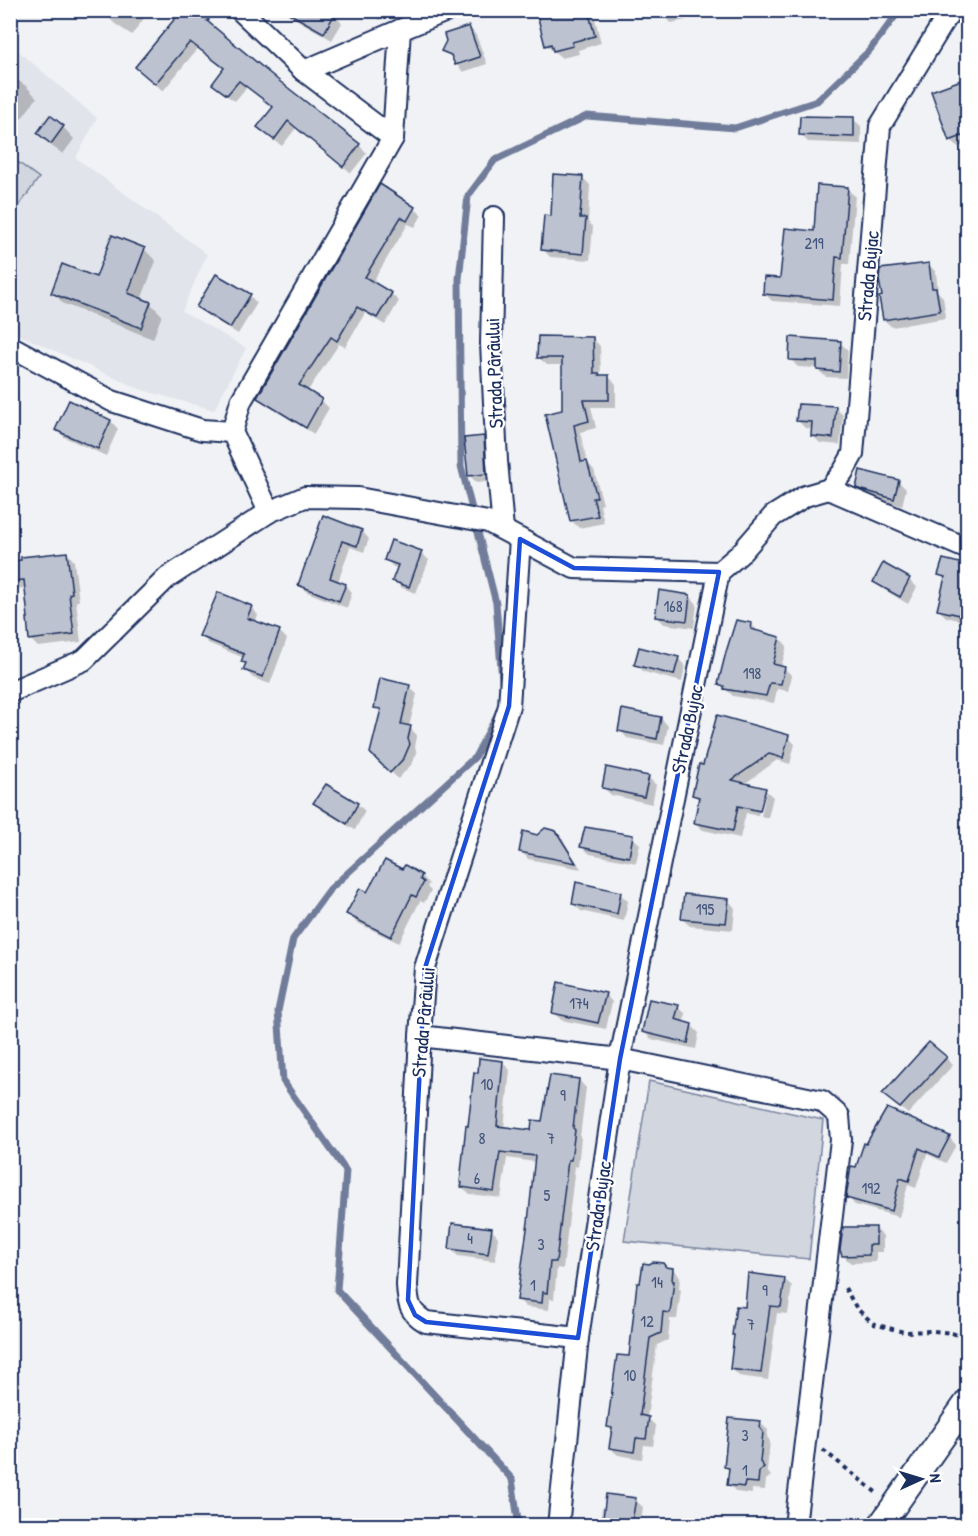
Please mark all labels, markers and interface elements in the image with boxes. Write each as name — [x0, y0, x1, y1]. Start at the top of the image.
street label: Strada Bujac — [850, 230, 885, 322]
house number: 219 — [804, 232, 824, 254]
street label: Strada Pârâului — [478, 317, 509, 429]
house number: 168 — [663, 595, 683, 617]
house number: 198 — [743, 662, 761, 684]
street label: Strada Bujac — [664, 682, 709, 776]
house number: 195 — [696, 898, 714, 920]
street label: Strada Pârâului — [404, 966, 441, 1078]
house number: 174 — [569, 992, 589, 1014]
house number: 10 — [481, 1073, 493, 1095]
house number: 9 — [560, 1084, 566, 1106]
house number: 8 — [479, 1127, 486, 1149]
house number: 7 — [547, 1127, 555, 1149]
street label: Strada Bujac — [578, 1159, 617, 1253]
house number: 6 — [474, 1167, 480, 1189]
house number: 192 — [861, 1177, 881, 1199]
house number: 5 — [544, 1184, 551, 1206]
house number: 4 — [467, 1227, 473, 1249]
house number: 3 — [537, 1233, 545, 1255]
house number: 14 — [651, 1271, 663, 1293]
house number: 1 — [530, 1274, 536, 1296]
house number: 9 — [762, 1279, 768, 1301]
house number: 12 — [640, 1310, 654, 1332]
house number: 7 — [747, 1313, 755, 1335]
house number: 10 — [624, 1364, 636, 1386]
house number: 3 — [741, 1424, 749, 1446]
north arrow — [891, 1449, 951, 1509]
house number: 1 — [742, 1459, 748, 1481]
text: N — [925, 1473, 947, 1483]

